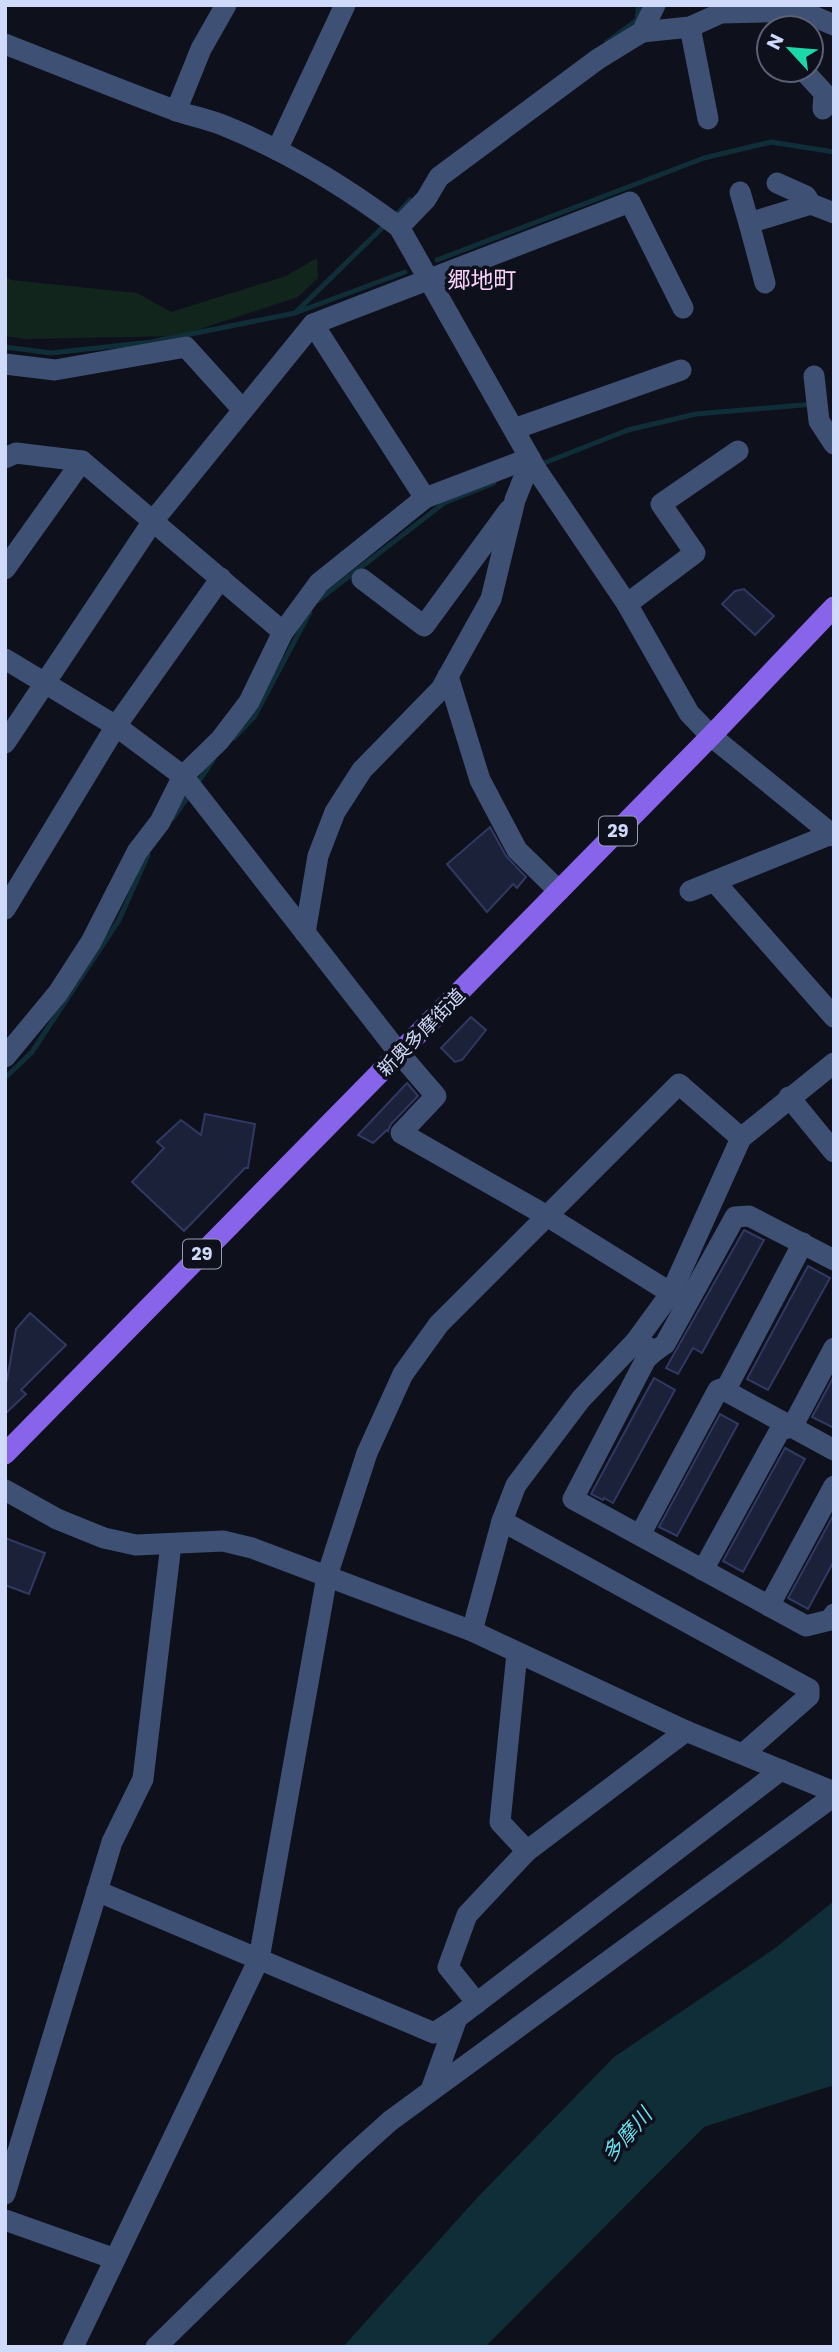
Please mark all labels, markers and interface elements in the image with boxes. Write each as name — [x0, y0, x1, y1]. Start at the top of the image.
north arrow — [755, 14, 825, 84]
text: N — [760, 29, 790, 54]
district label: 郷地町 — [448, 264, 517, 296]
road number: 29 — [599, 816, 637, 846]
street label: 新奥多摩街道 — [371, 982, 471, 1082]
road number: 29 — [183, 1240, 221, 1268]
water label: 多摩川 — [595, 2100, 660, 2168]

